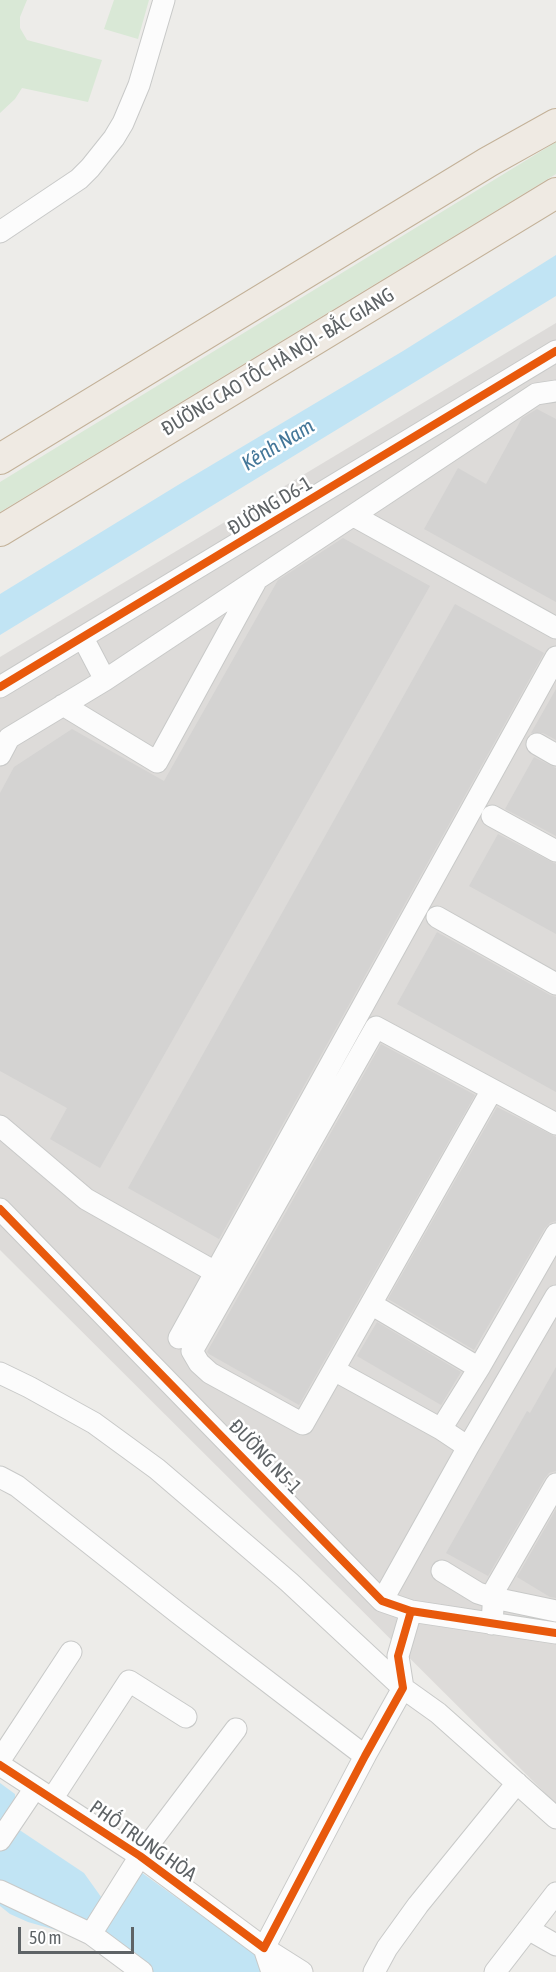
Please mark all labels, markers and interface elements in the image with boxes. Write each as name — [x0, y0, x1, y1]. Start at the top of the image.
street label: ĐƯỜNG CAO TỐC HÀ NỘI - BẮC GIANG — [157, 283, 399, 441]
water label: Kênh Nam — [237, 414, 319, 476]
street label: ĐƯỜNG D6-1 — [224, 472, 316, 540]
street label: ĐƯỜNG N5-1 — [224, 1415, 306, 1499]
street label: PHỐ TRUNG HÒA — [85, 1795, 201, 1887]
scale bar — [21, 1915, 136, 1953]
text: 50 m — [29, 1927, 61, 1948]

